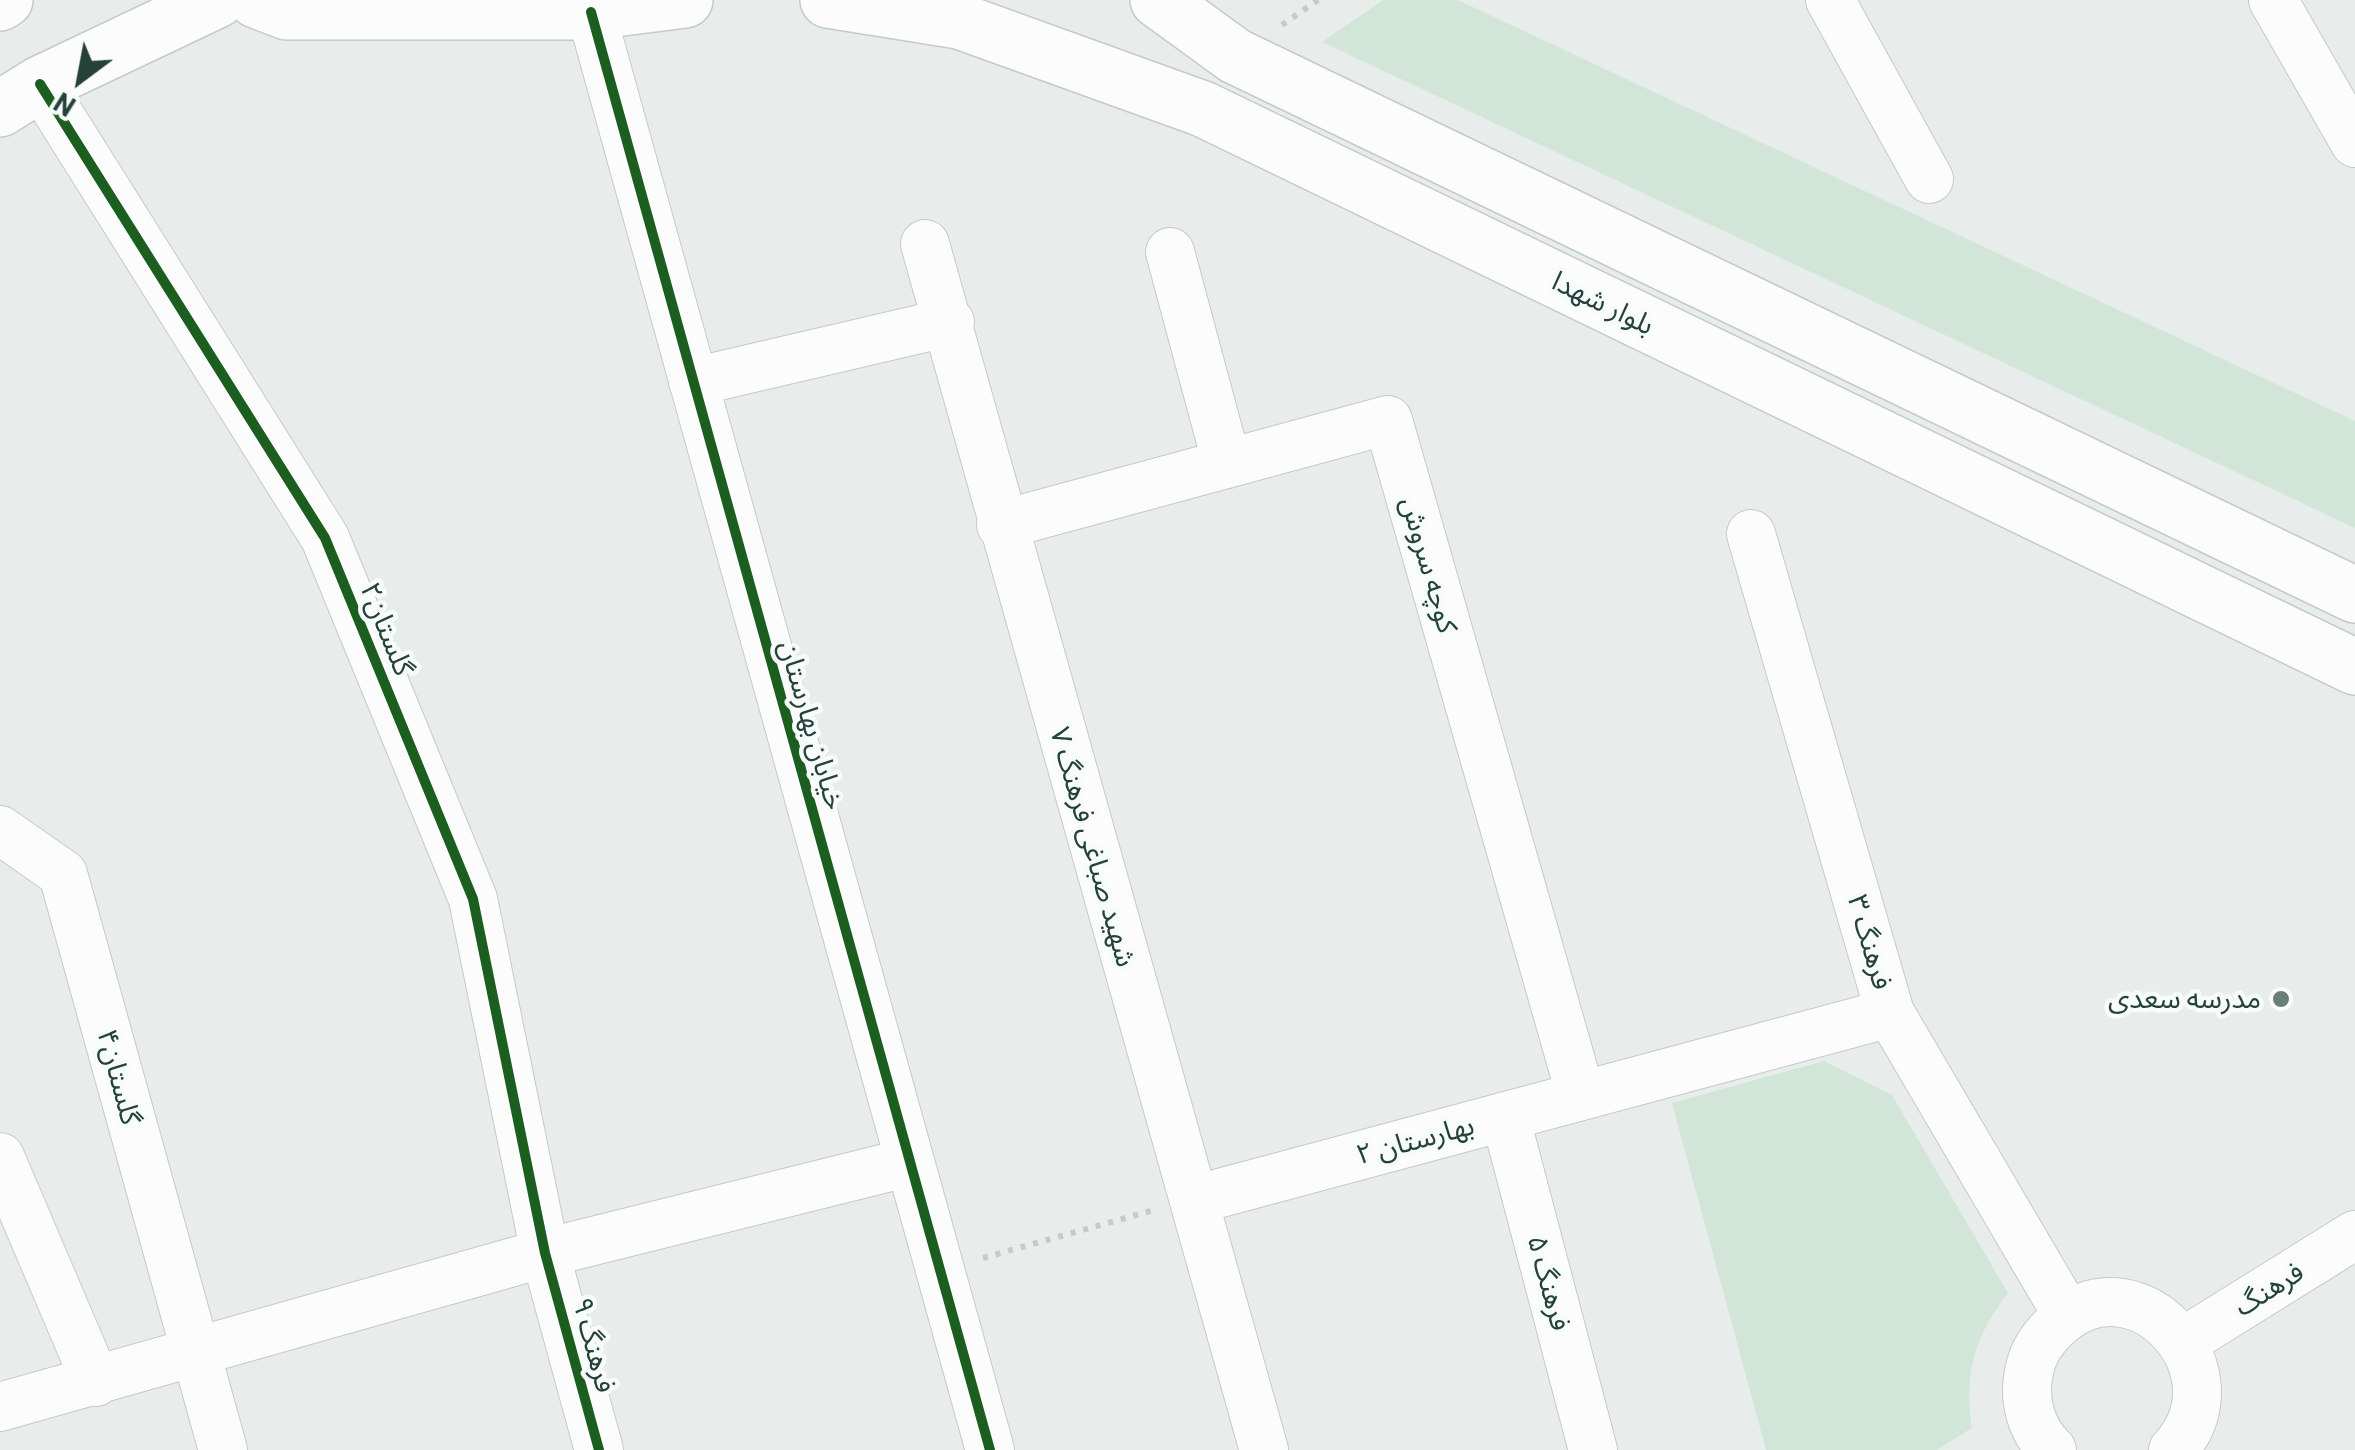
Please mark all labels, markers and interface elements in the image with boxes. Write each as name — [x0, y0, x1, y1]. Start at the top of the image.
north arrow — [30, 30, 130, 130]
text: N — [47, 86, 81, 125]
street label: بلوار شهدا — [1546, 264, 1660, 342]
street label: کوچه سروش — [1394, 493, 1464, 637]
street label: گلستان۲ — [353, 577, 421, 681]
street label: خیابان بهارستان — [772, 636, 852, 814]
street label: شهید صباغی فرهنگ ۷ — [1043, 723, 1143, 971]
street label: فرهنگ ۳ — [1840, 891, 1900, 993]
place label: مدرسه سعدی — [2108, 982, 2261, 1016]
marker: مدرسه سعدی — [2270, 988, 2292, 1010]
street label: گلستان۴ — [90, 1026, 148, 1128]
street label: بهارستان ۲ — [1352, 1108, 1478, 1172]
street label: فرهنگ ۵ — [1520, 1232, 1578, 1334]
street label: فرهنگ — [2228, 1255, 2310, 1323]
street label: فرهنگ ۹ — [565, 1294, 623, 1396]

